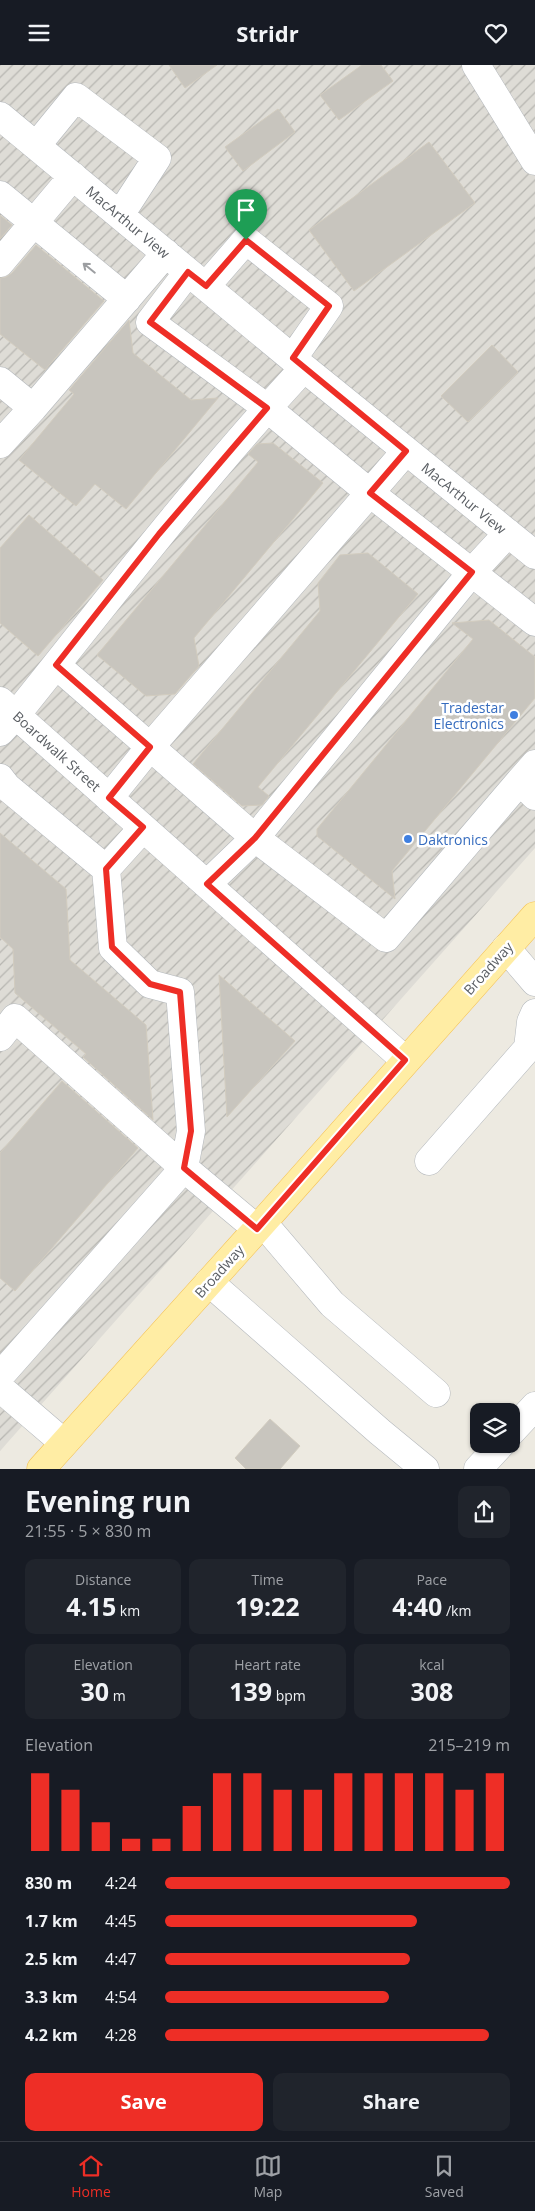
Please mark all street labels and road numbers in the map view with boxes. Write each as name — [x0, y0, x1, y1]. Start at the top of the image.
street label: MacArthur View — [82, 181, 174, 263]
street label: MacArthur View — [418, 458, 510, 538]
street label: Boardwalk Street — [9, 707, 105, 795]
street label: Broadway — [459, 937, 518, 999]
street label: Broadway — [190, 1240, 249, 1302]

